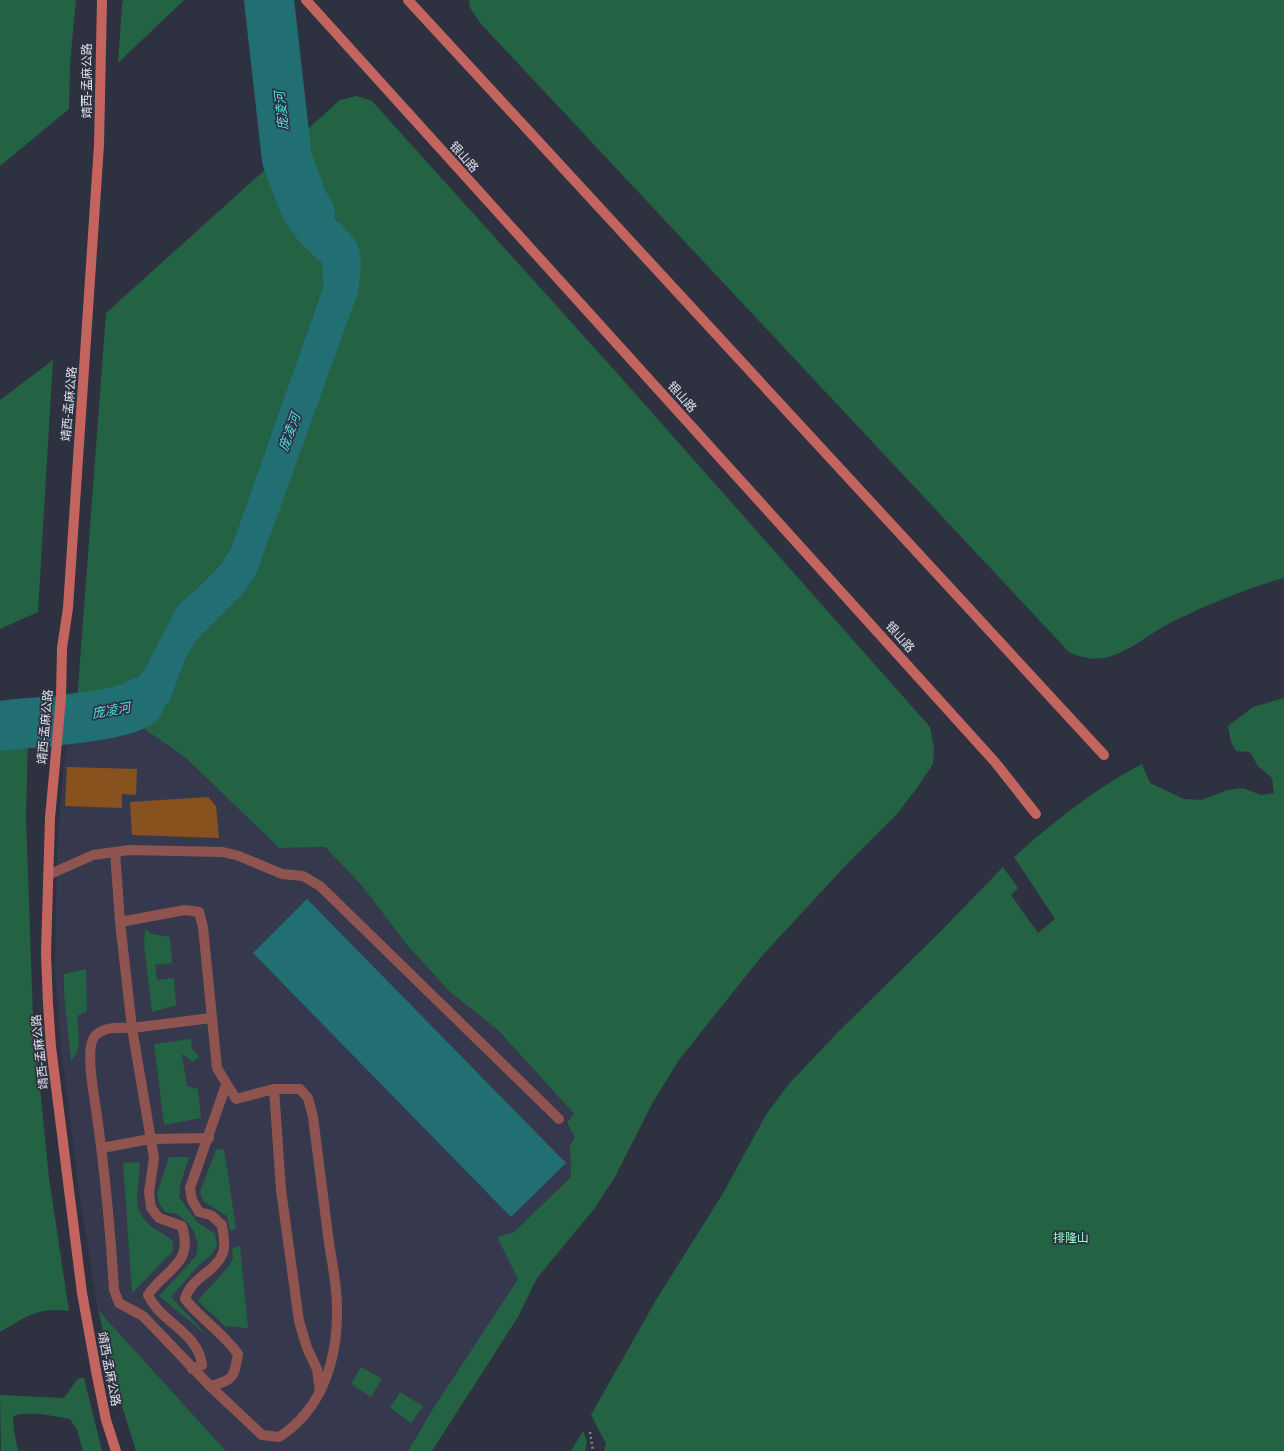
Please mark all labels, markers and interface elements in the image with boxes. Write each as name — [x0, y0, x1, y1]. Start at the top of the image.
street label: 靖西-孟麻公路 — [80, 43, 94, 119]
water label: 庞凌河 — [272, 88, 291, 131]
street label: 银山路 — [447, 139, 481, 175]
street label: 靖西-孟麻公路 — [59, 366, 79, 442]
street label: 银山路 — [665, 379, 699, 415]
water label: 庞凌河 — [276, 408, 304, 453]
street label: 银山路 — [883, 619, 917, 655]
street label: 靖西-孟麻公路 — [35, 689, 55, 765]
water label: 庞凌河 — [91, 699, 135, 721]
street label: 靖西-孟麻公路 — [29, 1014, 51, 1090]
park label: 排隆山 — [1053, 1231, 1089, 1245]
street label: 靖西-孟麻公路 — [95, 1331, 123, 1407]

